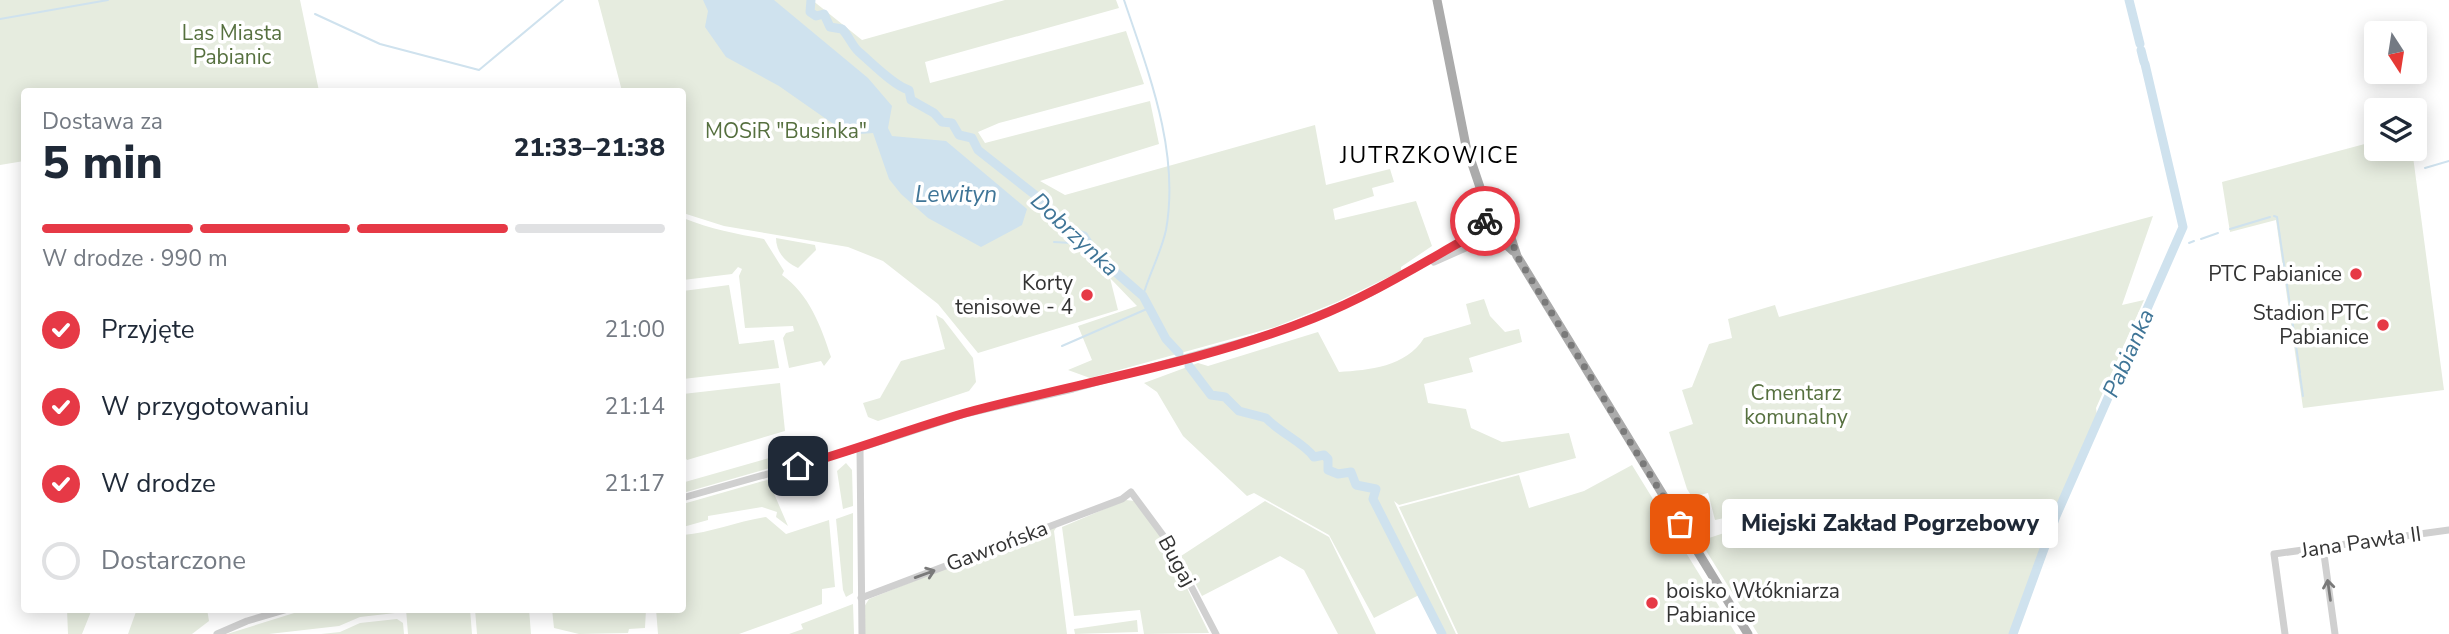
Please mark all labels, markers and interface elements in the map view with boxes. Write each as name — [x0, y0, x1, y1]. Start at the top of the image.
park label: Las Miasta Pabianic — [182, 19, 282, 71]
north arrow — [2364, 21, 2427, 84]
map controls — [2364, 21, 2427, 161]
button: layers — [2364, 98, 2427, 161]
text: Dostawa za — [42, 106, 163, 137]
park label: MOSiR "Businka" — [705, 117, 867, 145]
text: 21:33–21:38 — [514, 130, 665, 165]
text: 5 min — [42, 131, 163, 194]
district label: JUTRZKOWICE — [1339, 140, 1520, 171]
water label: Lewityn — [915, 179, 997, 210]
water label: Dobrzynka — [1024, 185, 1126, 283]
courier — [1450, 186, 1520, 256]
icon: bike — [1466, 202, 1504, 240]
text: W drodze · 990 m — [42, 243, 228, 274]
place label: PTC Pabianice — [2208, 260, 2342, 288]
marker: PTC Pabianice — [2348, 266, 2364, 282]
place label: Korty tenisowe - 4 — [955, 269, 1073, 321]
marker: Korty tenisowe - 4 — [1079, 287, 1095, 303]
place label: Stadion PTC Pabianice — [2253, 299, 2369, 351]
water label: Pabianka — [2095, 304, 2162, 402]
icon: check — [42, 311, 80, 349]
text: Przyjęte — [101, 312, 195, 347]
text: 21:00 — [605, 314, 665, 345]
marker: Stadion PTC Pabianice — [2375, 317, 2391, 333]
park label: Cmentarz komunalny — [1744, 379, 1848, 431]
icon: check — [42, 388, 80, 426]
text: W przygotowaniu — [101, 389, 309, 424]
text: 21:14 — [605, 391, 665, 422]
pin — [768, 436, 828, 496]
icon: home — [779, 447, 817, 485]
icon: check — [42, 465, 80, 503]
text: W drodze — [101, 466, 216, 501]
text: 21:17 — [605, 468, 665, 499]
pin — [1650, 494, 1710, 554]
callout: Miejski Zakład Pogrzebowy — [1722, 500, 2058, 548]
icon: bag — [1661, 505, 1699, 543]
text: Miejski Zakład Pogrzebowy — [1741, 508, 2039, 539]
street label: Gawrońska — [942, 514, 1052, 578]
street label: Jana Pawła II — [2298, 520, 2423, 564]
street label: Bugaj — [1152, 530, 1202, 592]
text: Dostarczone — [101, 543, 246, 578]
one-way arrow — [914, 567, 936, 579]
place label: boisko Włókniarza Pabianice — [1666, 577, 1840, 629]
one-way arrow — [2323, 580, 2336, 602]
marker: boisko Włókniarza Pabianice — [1644, 595, 1660, 611]

